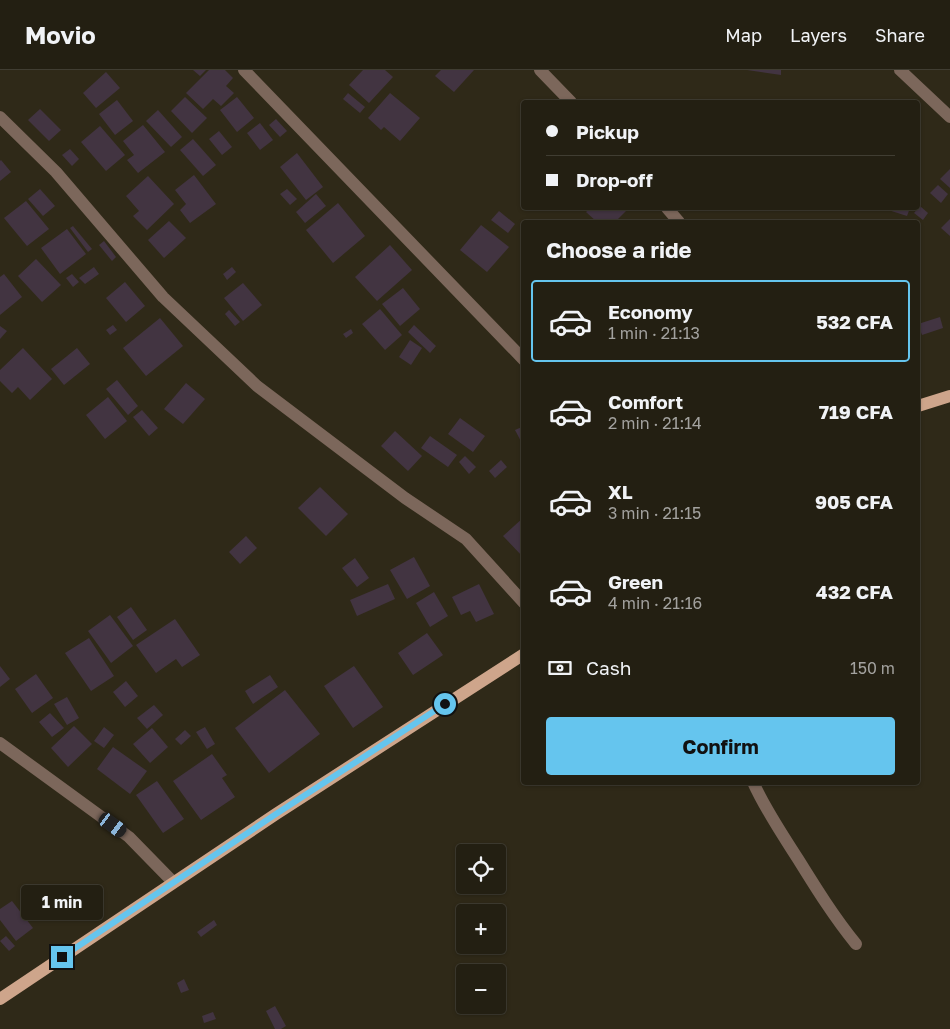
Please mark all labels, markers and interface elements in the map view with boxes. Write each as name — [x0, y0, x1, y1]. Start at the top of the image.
text: Movio — [25, 20, 96, 49]
text: Map — [725, 24, 762, 46]
text: Layers — [790, 24, 847, 46]
text: Share — [875, 24, 925, 46]
text: Pickup — [576, 120, 639, 143]
text: Drop-off — [576, 168, 653, 191]
text: Choose a ride — [546, 236, 692, 263]
icon: car — [548, 299, 593, 344]
text: Economy — [608, 300, 693, 323]
text: 532 CFA — [816, 310, 893, 333]
text: 1 min · 21:13 — [608, 323, 700, 343]
icon: car — [548, 389, 593, 434]
text: Comfort — [608, 390, 683, 413]
text: 719 CFA — [819, 400, 893, 423]
text: 2 min · 21:14 — [608, 413, 702, 433]
icon: car — [548, 479, 593, 524]
text: XL — [608, 480, 633, 503]
text: 905 CFA — [815, 490, 893, 513]
text: 3 min · 21:15 — [608, 503, 701, 523]
icon: car — [548, 569, 593, 614]
text: Green — [608, 570, 663, 593]
text: 432 CFA — [816, 580, 893, 603]
text: 4 min · 21:16 — [608, 593, 702, 613]
icon: cash — [546, 654, 574, 682]
text: Cash — [586, 656, 631, 679]
text: 150 m — [850, 658, 895, 678]
route start — [434, 693, 456, 715]
button: Confirm — [546, 717, 895, 775]
car — [96, 810, 129, 840]
map controls — [456, 844, 506, 1014]
button: locate — [456, 844, 506, 894]
callout: 1 min — [21, 884, 103, 920]
text: 1 min — [42, 892, 82, 912]
button: + — [456, 904, 506, 954]
route end — [51, 946, 73, 968]
button: − — [456, 964, 506, 1014]

